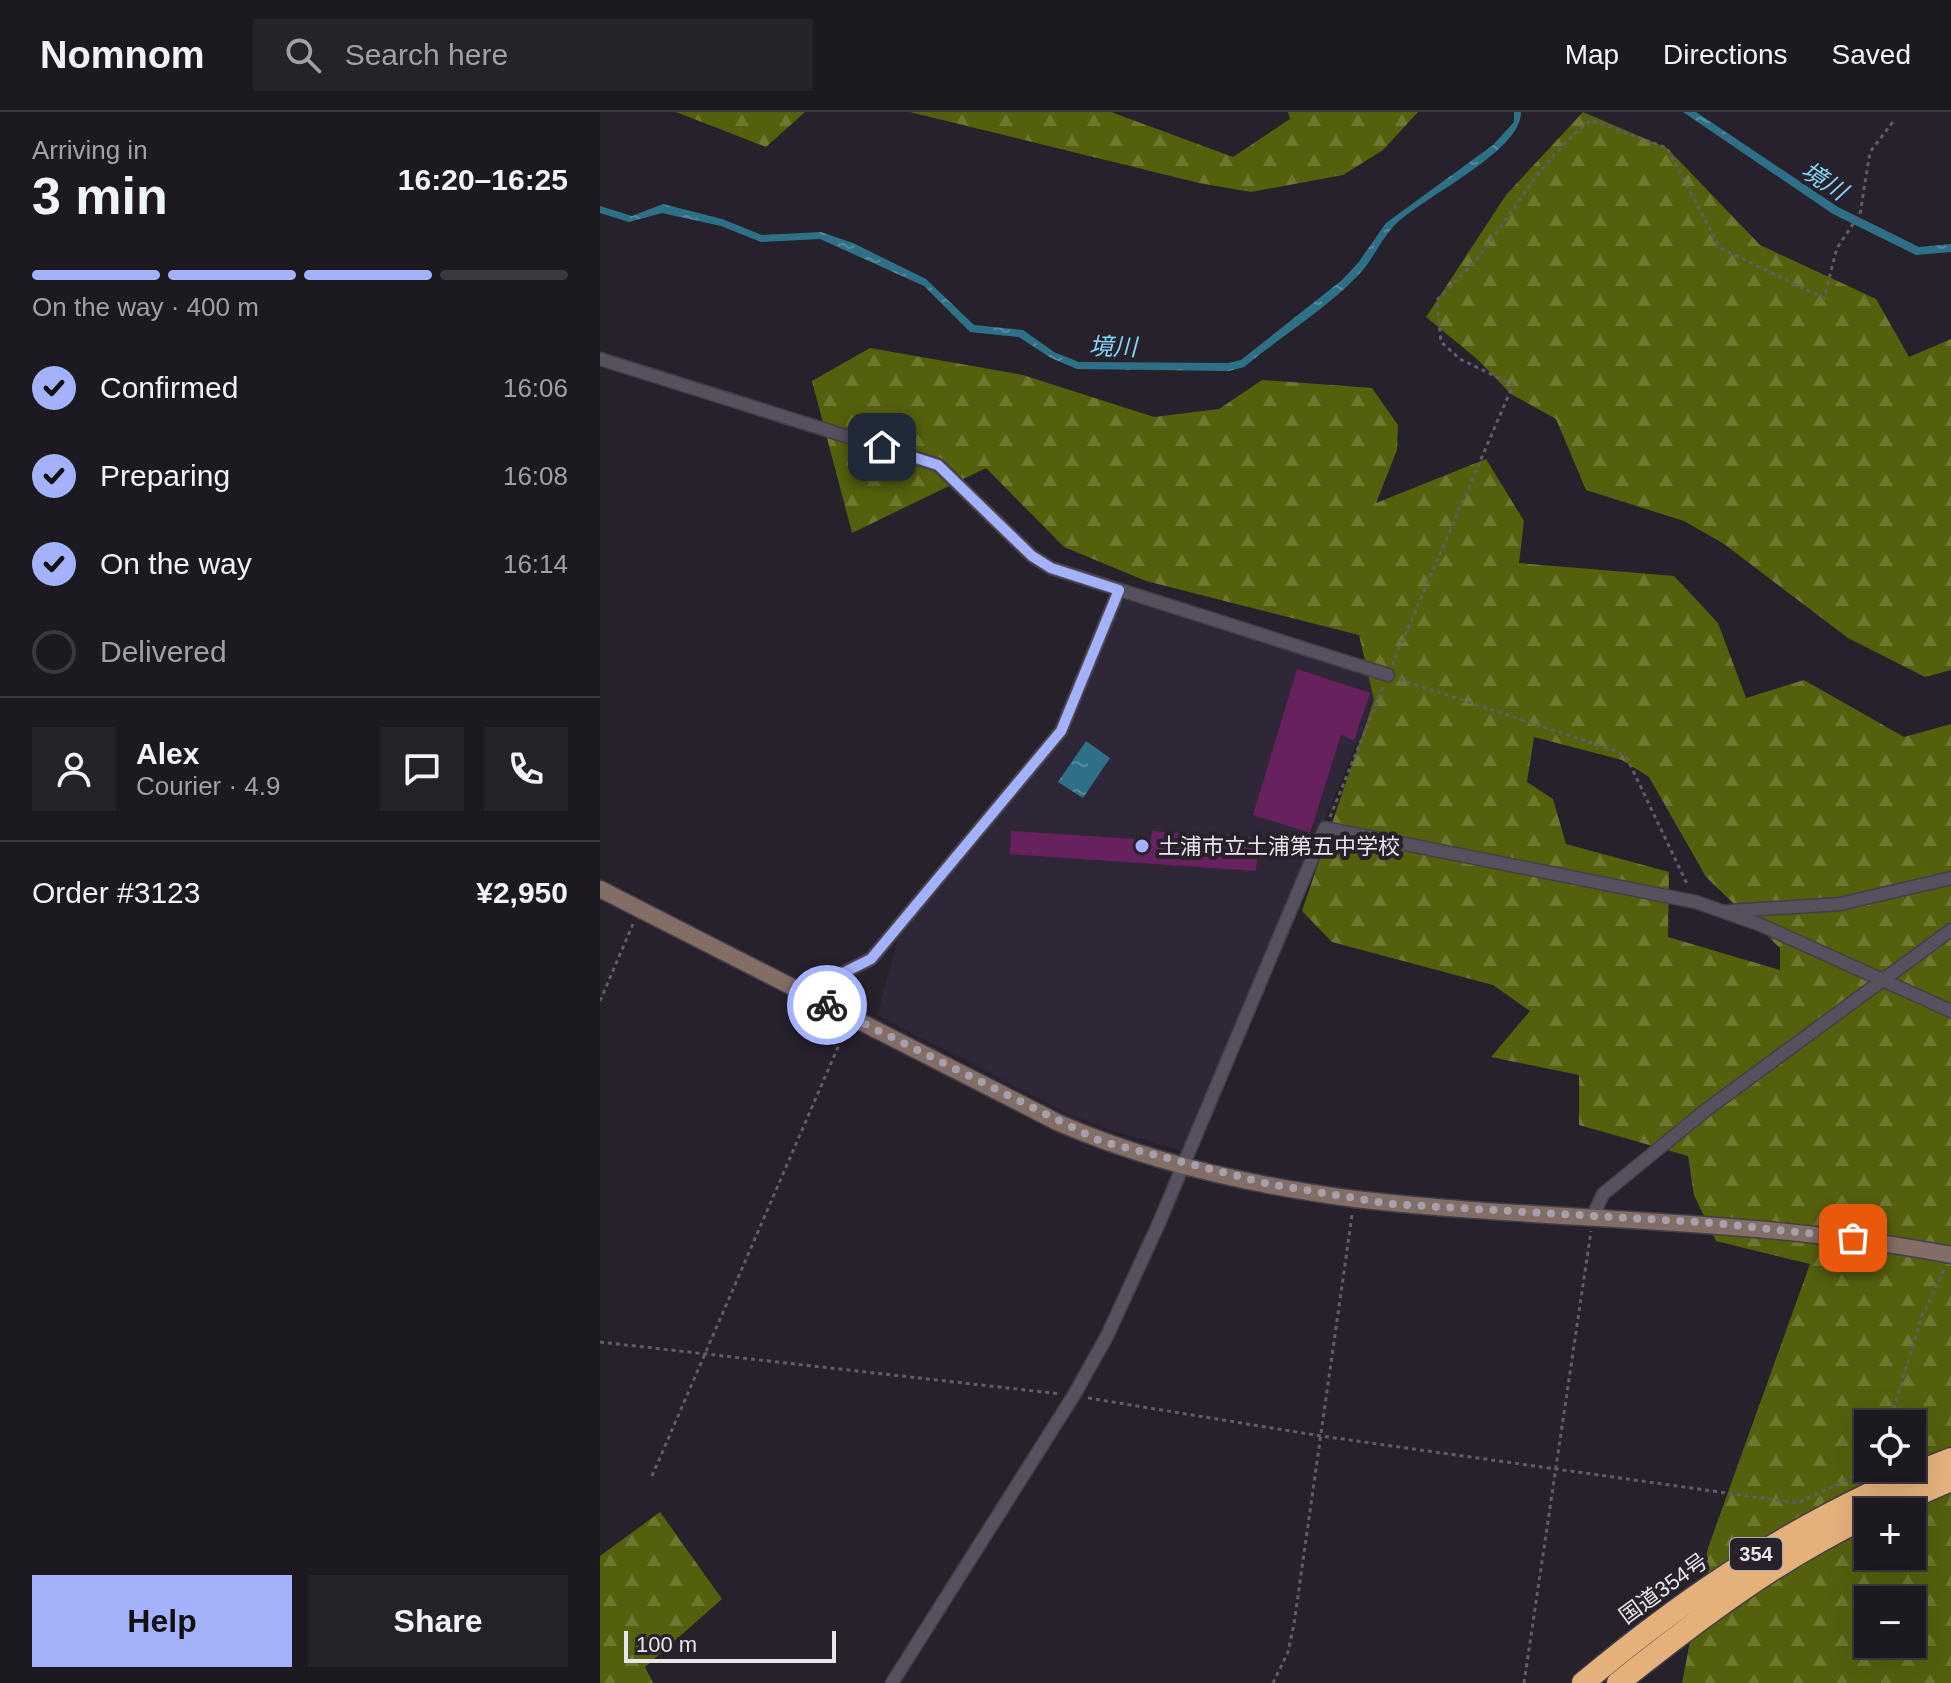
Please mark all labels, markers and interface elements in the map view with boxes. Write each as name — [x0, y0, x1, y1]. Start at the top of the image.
search box — [253, 19, 813, 91]
icon: search — [281, 33, 325, 77]
text: Nomnom — [40, 34, 205, 76]
text: Search here — [345, 38, 508, 71]
text: Map — [1565, 39, 1619, 70]
text: Directions — [1663, 39, 1788, 70]
text: Saved — [1832, 39, 1911, 70]
text: Arriving in — [32, 135, 148, 165]
water label: 境川 — [1797, 156, 1854, 207]
text: 16:20–16:25 — [398, 163, 568, 196]
text: 3 min — [32, 167, 168, 225]
text: On the way · 400 m — [32, 292, 259, 322]
water label: 境川 — [1089, 333, 1140, 360]
icon: check — [32, 366, 76, 410]
text: Confirmed — [100, 371, 238, 404]
text: 16:06 — [503, 373, 568, 403]
pin — [848, 413, 916, 481]
icon: home — [860, 425, 904, 469]
icon: check — [32, 454, 76, 498]
text: Preparing — [100, 459, 230, 492]
text: 16:08 — [503, 461, 568, 491]
icon: check — [32, 542, 76, 586]
text: On the way — [100, 547, 252, 580]
text: 16:14 — [503, 549, 568, 579]
text: Delivered — [100, 635, 227, 668]
button: person — [32, 727, 116, 811]
button: chat — [380, 727, 464, 811]
button: phone — [484, 727, 568, 811]
text: Alex — [136, 737, 199, 770]
text: Courier · 4.9 — [136, 771, 281, 801]
place label: 土浦市立土浦第五中学校 — [1158, 834, 1400, 859]
marker: 土浦市立土浦第五中学校 — [1133, 837, 1151, 855]
text: Order #3123 — [32, 876, 200, 909]
text: ¥2,950 — [476, 876, 568, 909]
courier — [787, 965, 867, 1045]
icon: bike — [805, 983, 849, 1027]
pin — [1819, 1204, 1887, 1272]
icon: bag — [1831, 1216, 1875, 1260]
map controls — [1854, 1410, 1926, 1658]
button: locate — [1854, 1410, 1926, 1482]
button: + — [1854, 1498, 1926, 1570]
road number: 354 — [1730, 1538, 1782, 1570]
street label: 国道354号 — [1614, 1548, 1712, 1629]
button: Help — [32, 1575, 292, 1667]
button: Share — [308, 1575, 568, 1667]
button: − — [1854, 1586, 1926, 1658]
scale bar — [624, 1627, 836, 1663]
text: 100 m — [636, 1632, 697, 1657]

